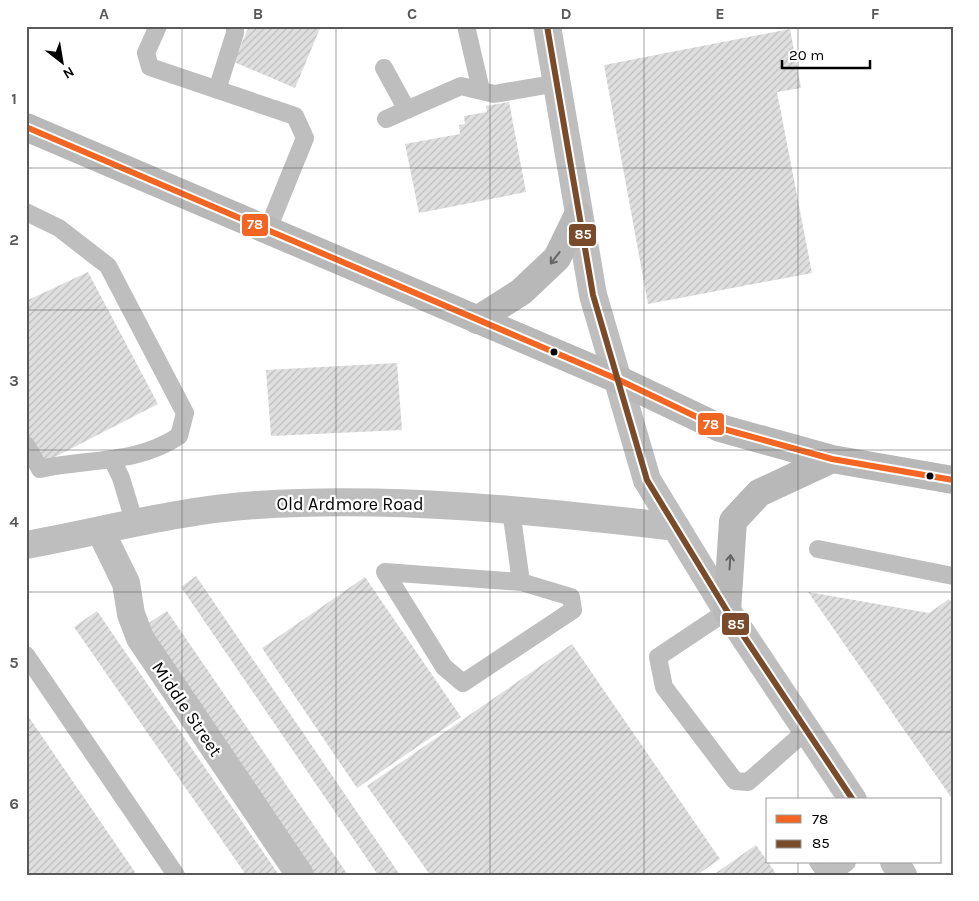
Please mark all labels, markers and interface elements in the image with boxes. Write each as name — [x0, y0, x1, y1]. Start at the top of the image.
text: A — [99, 4, 109, 23]
text: B — [253, 4, 263, 23]
text: C — [407, 4, 417, 23]
text: D — [561, 4, 572, 23]
text: E — [715, 4, 725, 23]
text: F — [871, 4, 880, 23]
north arrow — [38, 38, 88, 88]
scale bar — [782, 38, 869, 70]
text: 20 m — [789, 46, 824, 64]
text: N — [60, 63, 77, 83]
text: 1 — [11, 89, 17, 108]
line badge: 78 — [241, 213, 269, 237]
text: 78 — [247, 216, 263, 233]
line badge: 85 — [568, 223, 597, 247]
text: 85 — [574, 226, 592, 243]
text: 2 — [9, 230, 19, 249]
one-way arrow — [549, 251, 560, 264]
unlabelled marker — [549, 347, 559, 357]
text: 3 — [9, 371, 19, 390]
line badge: 78 — [697, 412, 725, 436]
text: 78 — [703, 416, 719, 433]
unlabelled marker — [925, 471, 935, 481]
street label: Old Ardmore Road — [276, 493, 424, 515]
text: 4 — [9, 512, 19, 531]
one-way arrow — [726, 554, 735, 570]
line badge: 85 — [721, 612, 750, 636]
text: 85 — [727, 616, 745, 633]
text: 5 — [9, 653, 19, 672]
street label: Middle Street — [147, 657, 227, 761]
text: 6 — [9, 794, 19, 813]
legend — [766, 798, 942, 864]
text: 78 — [812, 810, 828, 828]
text: 85 — [812, 834, 830, 852]

